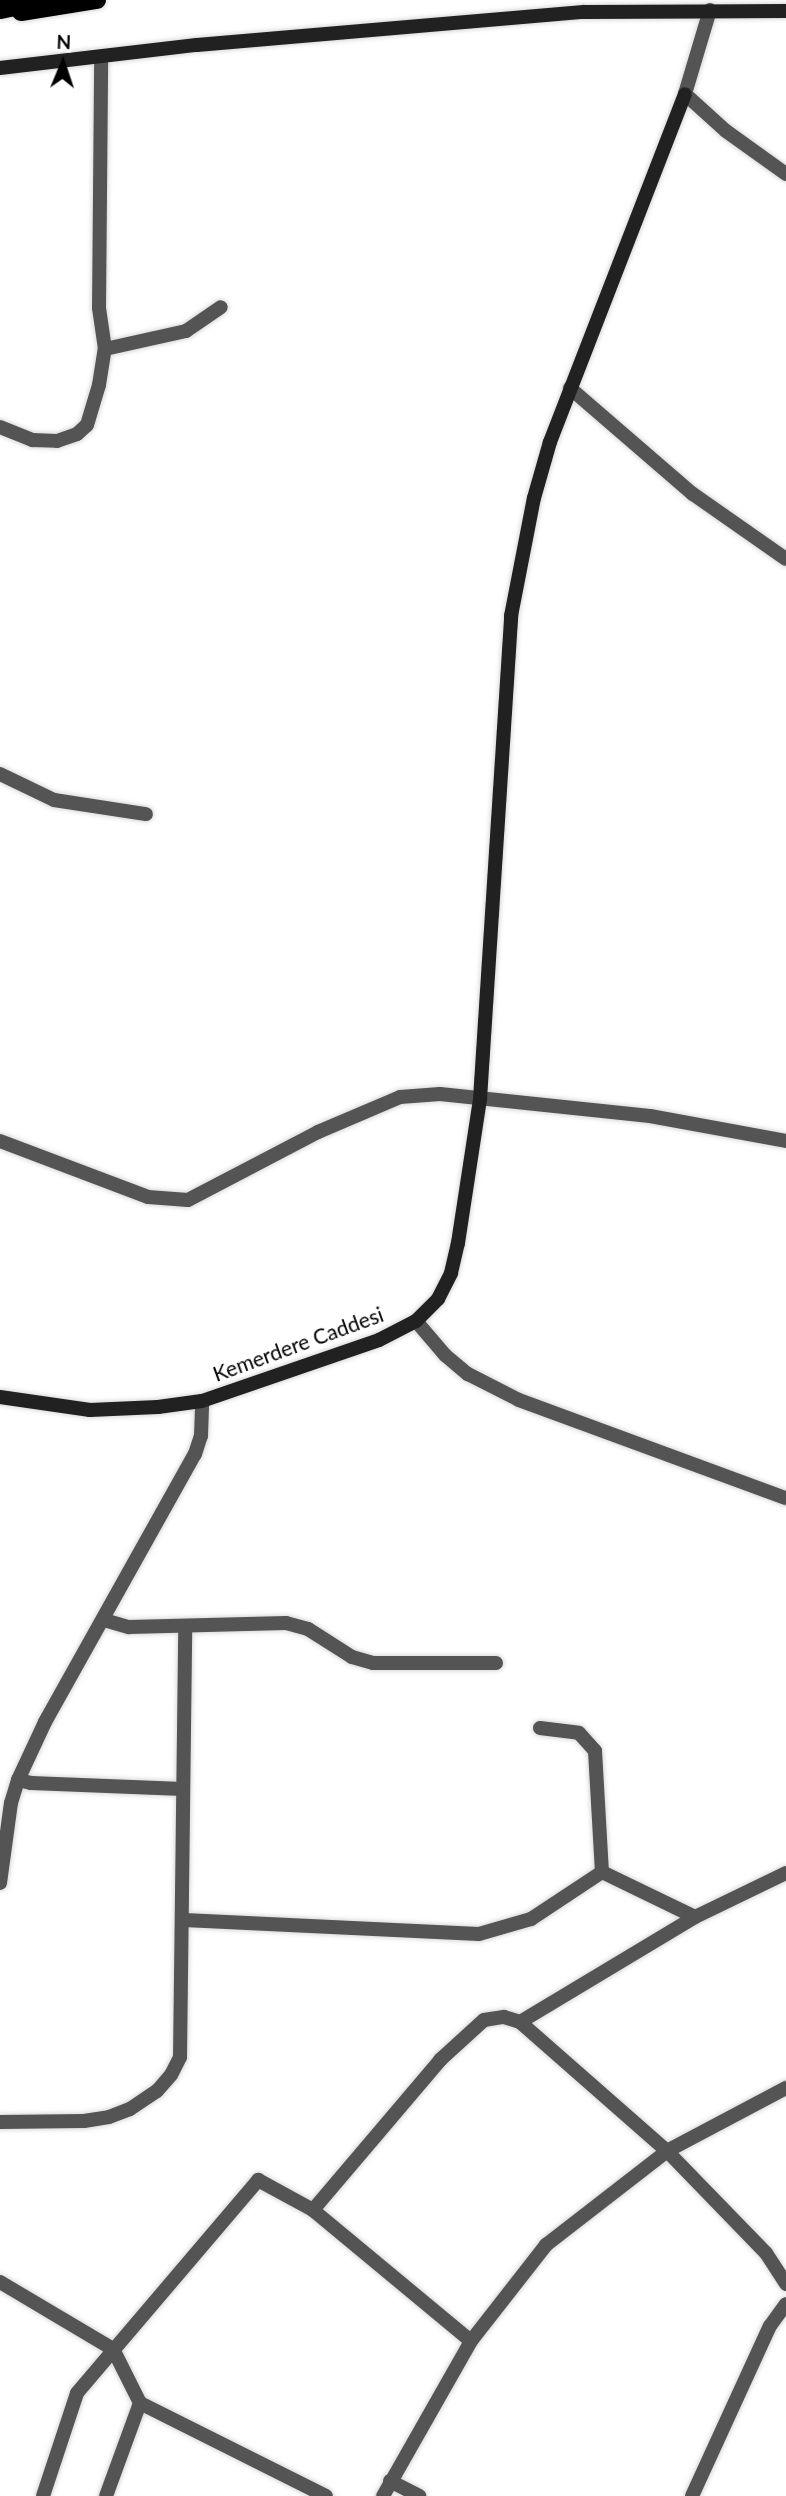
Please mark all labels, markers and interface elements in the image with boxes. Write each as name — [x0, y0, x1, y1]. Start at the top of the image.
north arrow — [28, 28, 98, 98]
text: N — [56, 30, 71, 53]
street label: Kemerdere Caddesi — [209, 1301, 387, 1387]

